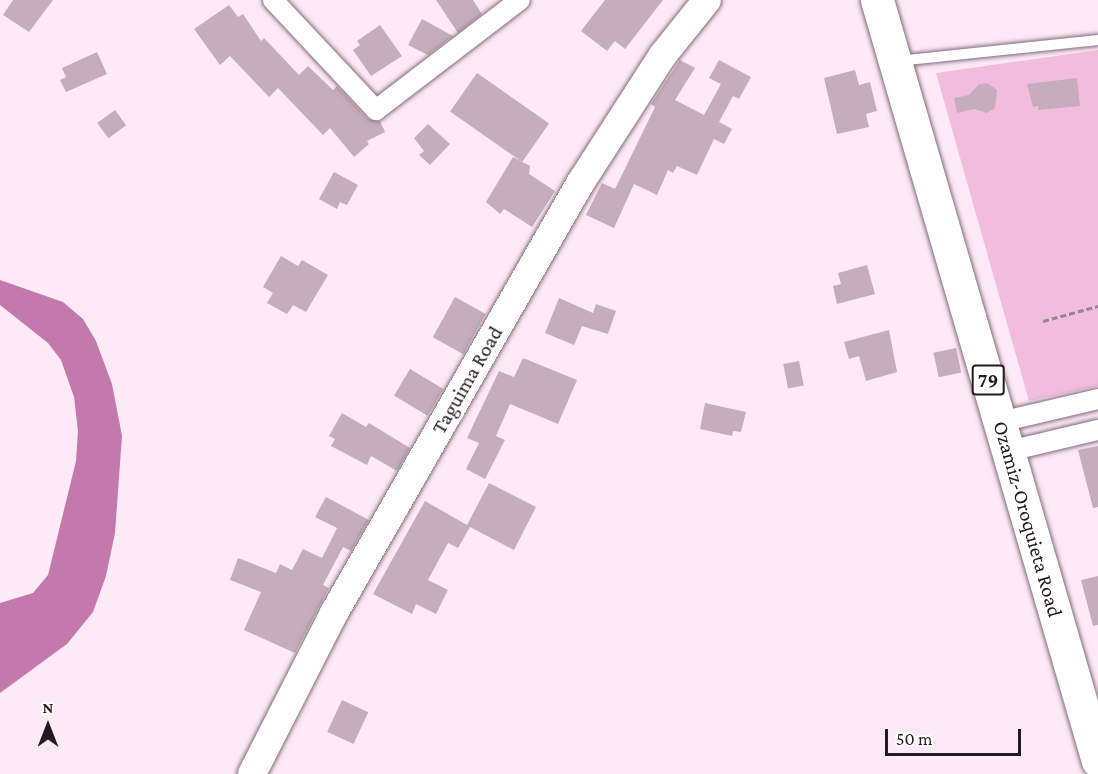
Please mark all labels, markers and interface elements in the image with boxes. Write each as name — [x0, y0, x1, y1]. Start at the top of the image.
street label: Taguima Road — [426, 322, 508, 438]
road number: 79 — [972, 363, 1004, 397]
street label: Ozamiz-Oroquieta Road — [988, 418, 1068, 620]
north arrow — [18, 696, 78, 756]
text: N — [43, 699, 53, 716]
scale bar — [888, 717, 1024, 755]
text: 50 m — [896, 729, 933, 749]

